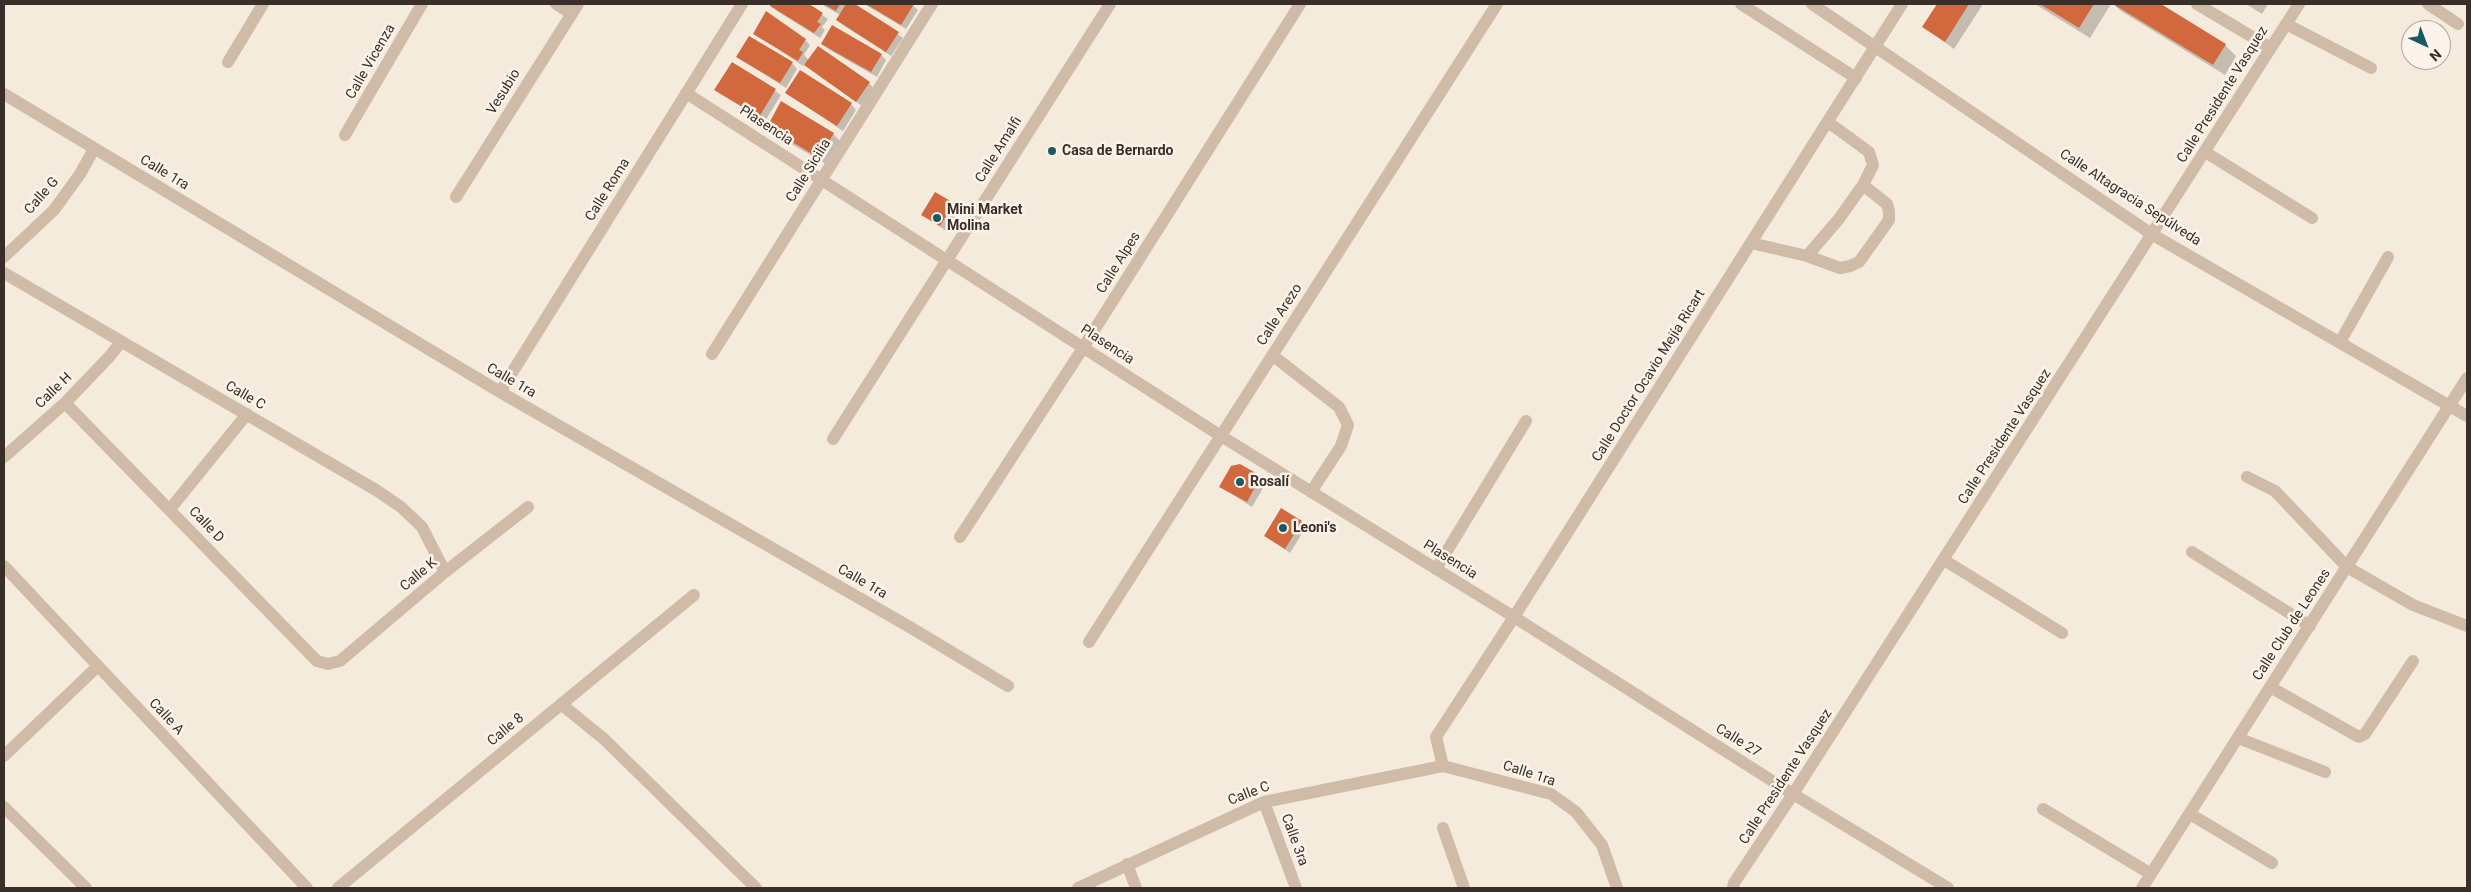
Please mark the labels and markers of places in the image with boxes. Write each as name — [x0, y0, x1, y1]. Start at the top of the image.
place label: Casa de Bernardo — [1062, 143, 1173, 159]
marker: Casa de Bernardo — [1046, 145, 1058, 157]
place label: Mini Market Molina — [947, 202, 1023, 234]
marker: Mini Market Molina — [931, 212, 943, 224]
place label: Rosalí — [1250, 474, 1289, 490]
marker: Rosalí — [1234, 476, 1246, 488]
place label: Leoni's — [1293, 520, 1336, 536]
marker: Leoni's — [1277, 522, 1289, 534]

